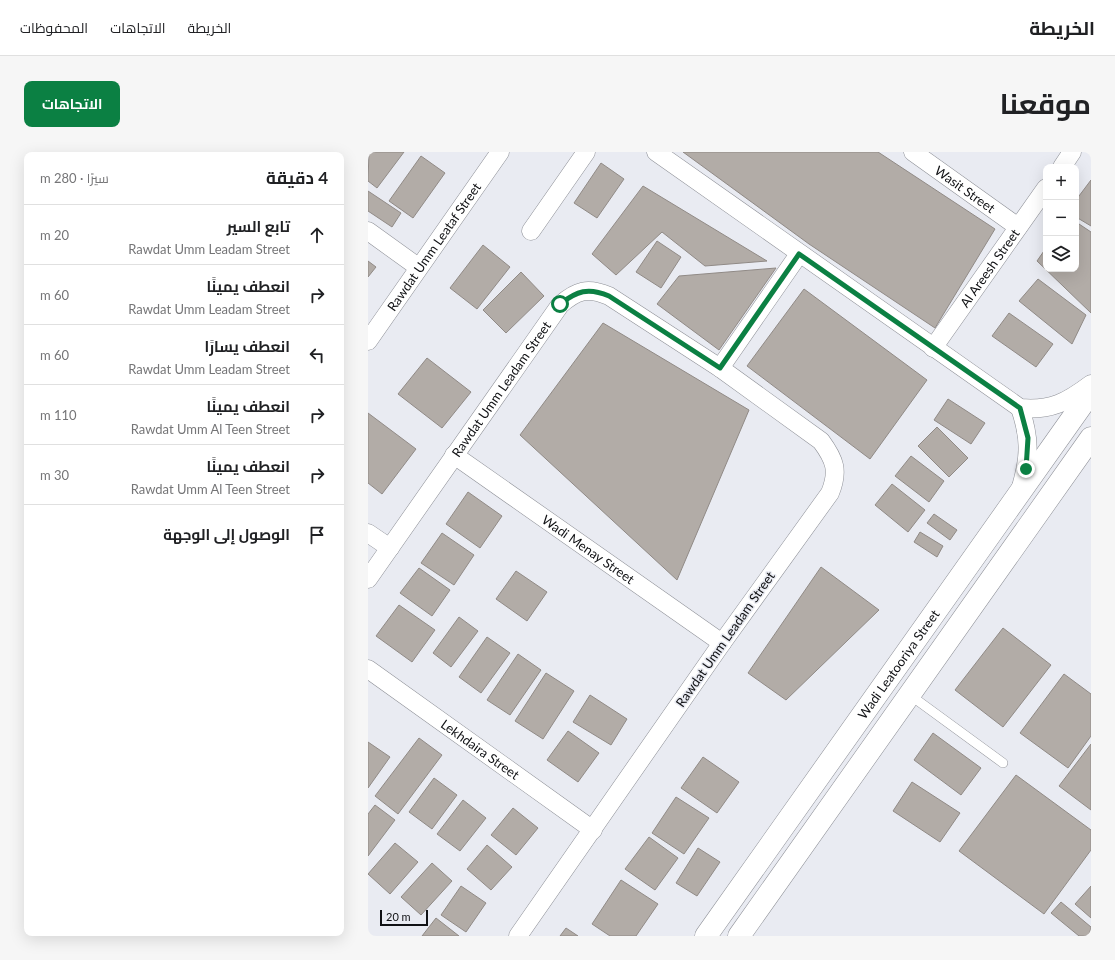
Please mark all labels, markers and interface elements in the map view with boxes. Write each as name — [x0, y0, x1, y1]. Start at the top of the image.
text: الخريطة — [1029, 16, 1095, 39]
text: المحفوظات — [20, 19, 88, 36]
text: الاتجاهات — [110, 19, 166, 36]
text: الخريطة — [188, 19, 231, 36]
button: الاتجاهات — [24, 81, 120, 127]
text: موقعنا — [1000, 86, 1091, 120]
street label: Wasit Street — [932, 162, 999, 216]
map controls — [1043, 164, 1079, 272]
button: + — [1043, 164, 1079, 200]
text: 4 دقيقة — [266, 167, 328, 188]
text: سيرًا · 280 m — [40, 170, 109, 186]
street label: Rawdat Umm Leataf Street — [384, 179, 484, 314]
button: − — [1043, 200, 1079, 236]
text: تابع السير — [227, 217, 290, 235]
icon: ahead — [306, 224, 328, 246]
street label: Al Areesh Street — [956, 225, 1023, 310]
text: 20 m — [40, 227, 69, 243]
button: layers — [1043, 236, 1079, 272]
text: Rawdat Umm Leadam Street — [128, 241, 290, 257]
text: انعطف يمينًا — [206, 277, 290, 295]
icon: right — [306, 284, 328, 306]
text: 60 m — [40, 287, 69, 303]
route start — [551, 295, 569, 313]
text: Rawdat Umm Leadam Street — [128, 301, 290, 317]
street label: Rawdat Umm Leadam Street — [448, 318, 554, 460]
text: انعطف يسارًا — [205, 337, 290, 355]
icon: left — [306, 344, 328, 366]
text: 60 m — [40, 347, 69, 363]
text: Rawdat Umm Leadam Street — [128, 361, 290, 377]
text: انعطف يمينًا — [206, 397, 290, 415]
icon: right — [306, 404, 328, 426]
text: 110 m — [40, 407, 77, 423]
text: Rawdat Umm Al Teen Street — [131, 421, 290, 437]
text: انعطف يمينًا — [206, 457, 290, 475]
route end — [1017, 460, 1035, 478]
icon: right — [306, 464, 328, 486]
text: 30 m — [40, 467, 69, 483]
text: Rawdat Umm Al Teen Street — [131, 481, 290, 497]
street label: Wadi Menay Street — [539, 511, 638, 587]
icon: arrive — [306, 524, 328, 546]
text: الوصول إلى الوجهة — [163, 525, 290, 543]
street label: Rawdat Umm Leadam Street — [672, 568, 778, 710]
street label: Wadi Leatooriya Street — [854, 606, 943, 722]
street label: Lekhdaira Street — [438, 716, 523, 783]
scale bar — [380, 908, 428, 927]
text: 20 m — [386, 910, 411, 923]

